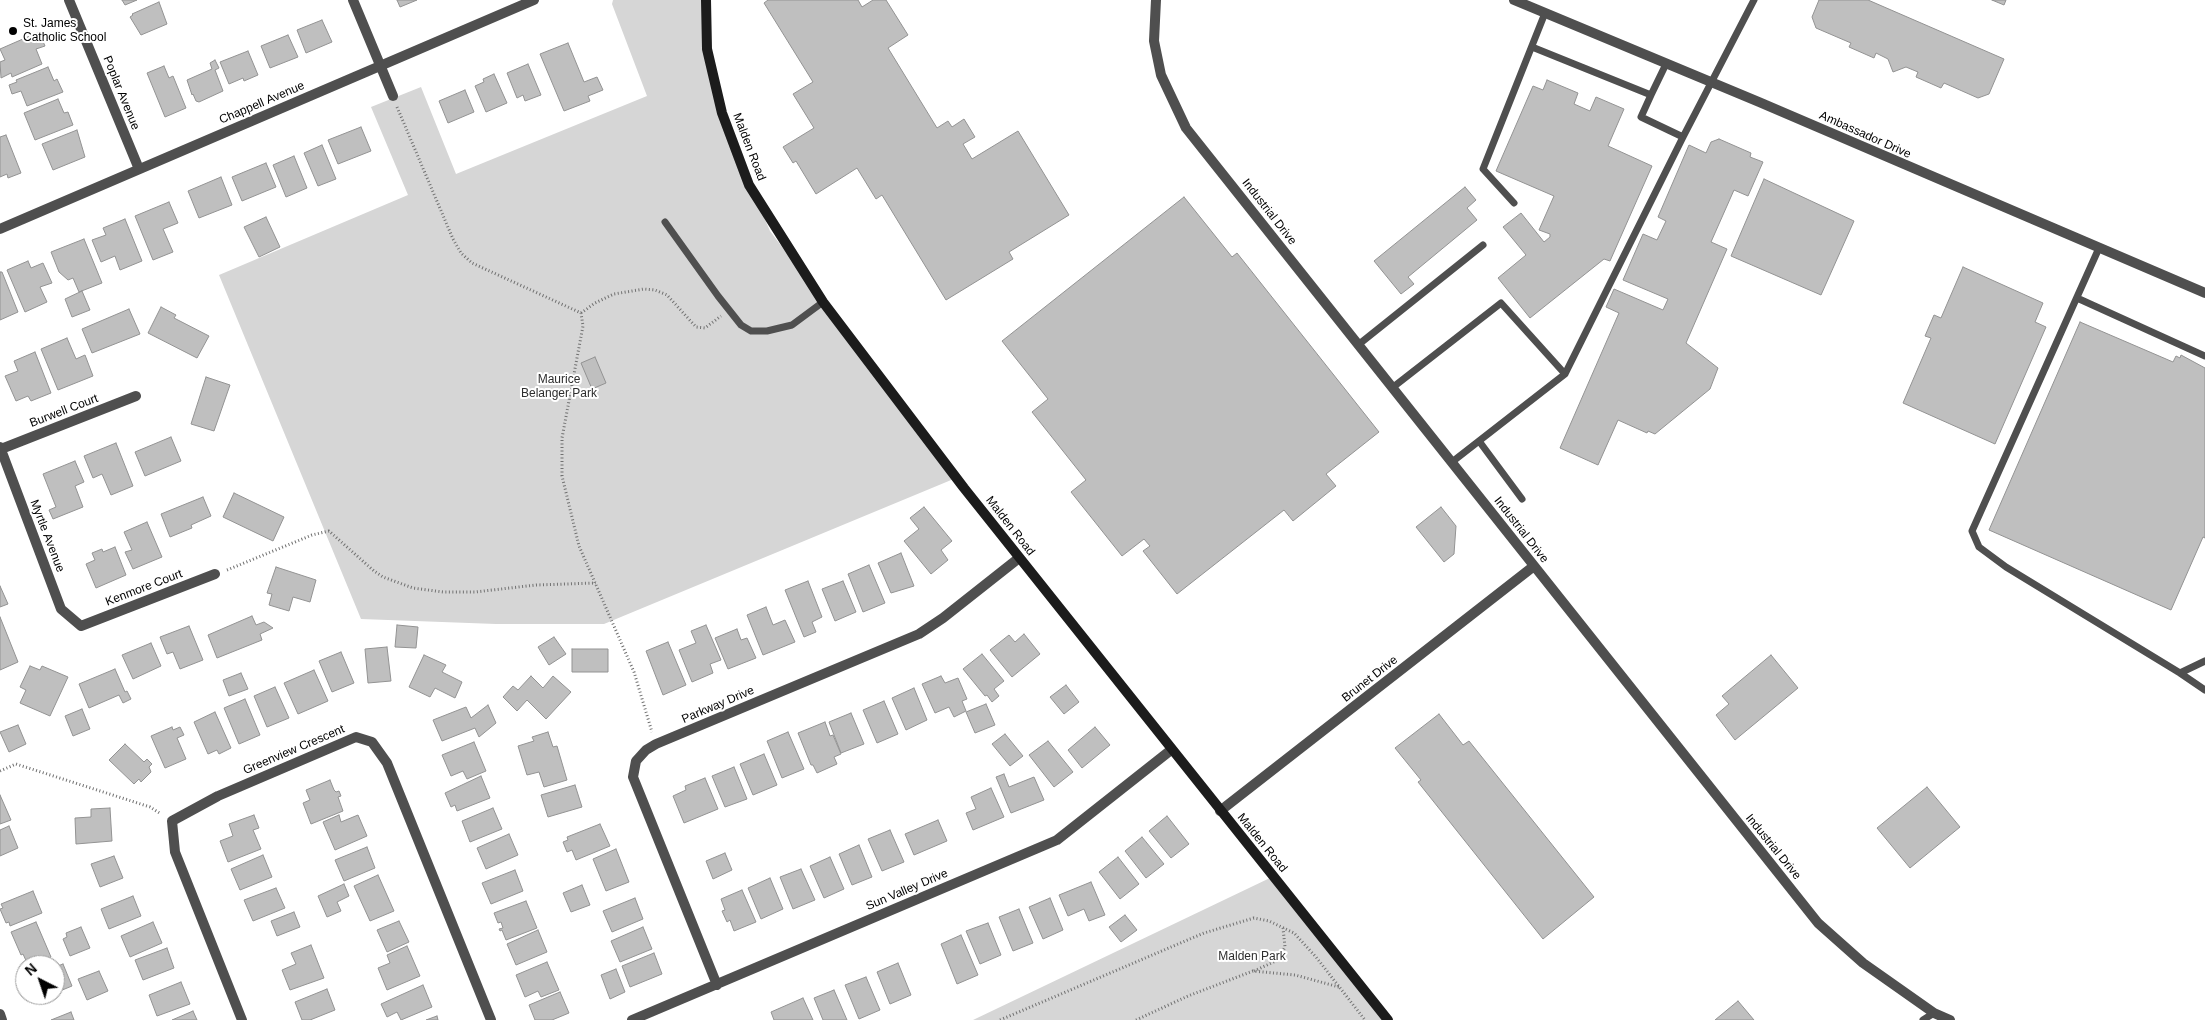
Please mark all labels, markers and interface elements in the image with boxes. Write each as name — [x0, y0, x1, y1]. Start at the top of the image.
place label: St. James Catholic School — [23, 17, 106, 45]
marker: St. James Catholic School — [7, 25, 19, 37]
street label: Poplar Avenue — [100, 54, 142, 132]
street label: Chappell Avenue — [217, 79, 307, 127]
street label: Ambassador Drive — [1817, 108, 1913, 162]
street label: Malden Road — [729, 111, 769, 183]
street label: Industrial Drive — [1239, 176, 1299, 248]
park label: Maurice Belanger Park — [521, 373, 597, 401]
street label: Burwell Court — [28, 391, 100, 431]
street label: Malden Road — [982, 493, 1038, 559]
street label: Industrial Drive — [1491, 494, 1551, 566]
street label: Myrtle Avenue — [27, 498, 67, 574]
street label: Kenmore Court — [103, 567, 185, 609]
street label: Brunet Drive — [1339, 653, 1401, 705]
street label: Parkway Drive — [680, 683, 756, 727]
street label: Greenview Crescent — [241, 722, 347, 778]
street label: Malden Road — [1234, 811, 1290, 875]
street label: Industrial Drive — [1742, 811, 1804, 883]
street label: Sun Valley Drive — [864, 866, 950, 914]
park label: Malden Park — [1218, 950, 1286, 964]
north arrow — [15, 955, 65, 1005]
text: N — [22, 960, 40, 979]

